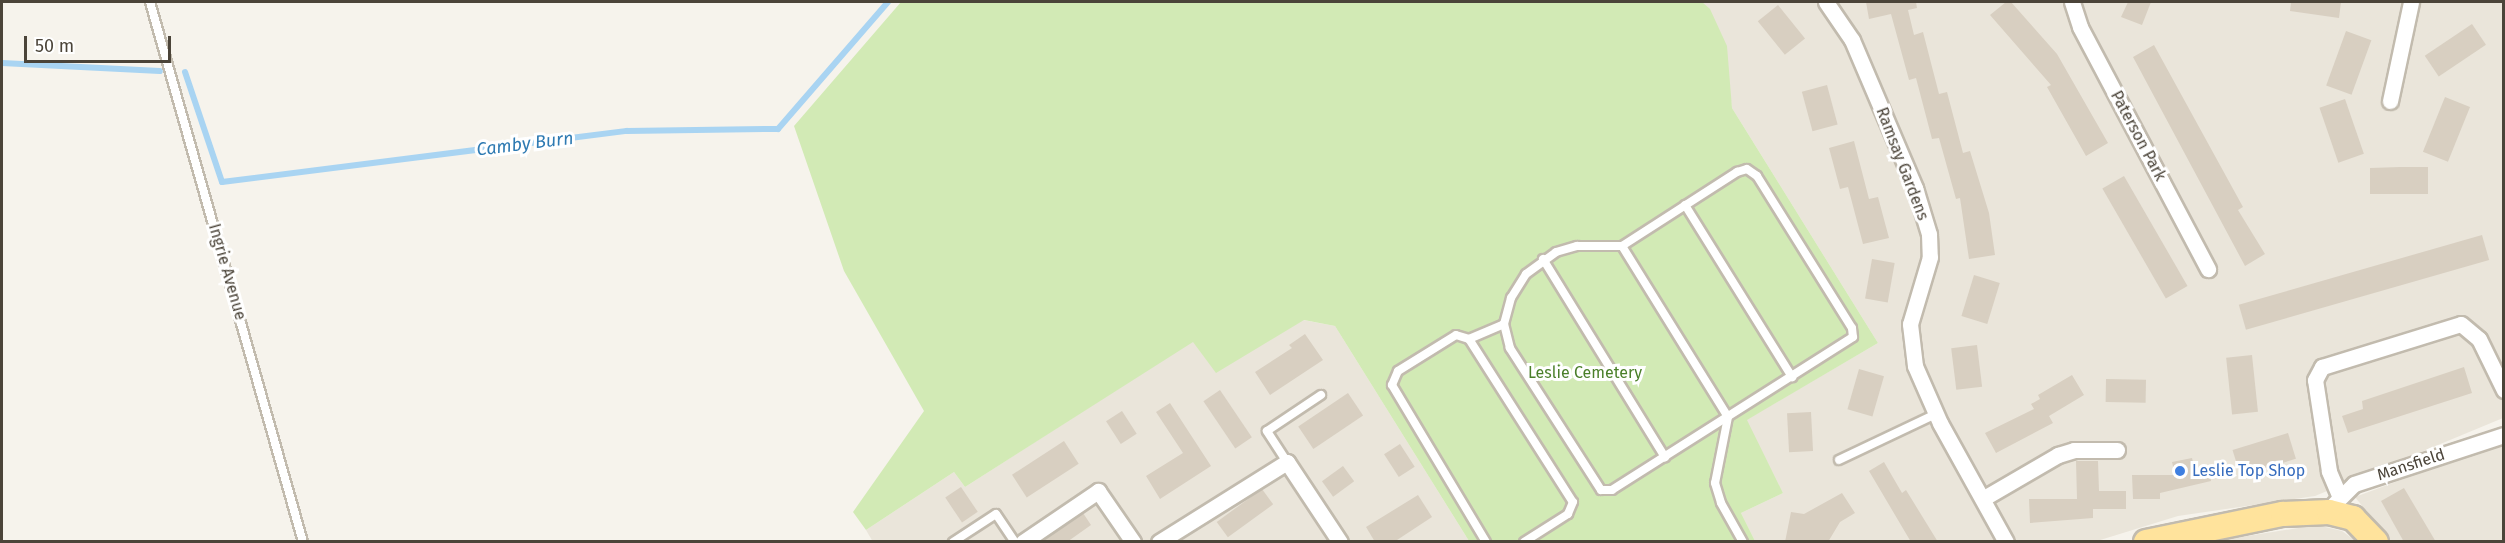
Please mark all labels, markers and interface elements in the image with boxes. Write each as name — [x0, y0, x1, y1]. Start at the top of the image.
scale bar — [27, 24, 174, 62]
text: 50 m — [35, 35, 74, 57]
street label: Paterson Park — [2106, 88, 2170, 184]
street label: Ramsay Gardens — [1872, 105, 1932, 223]
water label: Camby Burn — [475, 127, 575, 161]
street label: Ingrie Avenue — [204, 222, 250, 322]
park label: Leslie Cemetery — [1528, 363, 1642, 383]
street label: Mansfield — [2375, 445, 2447, 485]
place label: Leslie Top Shop — [2192, 461, 2305, 481]
marker: Leslie Top Shop — [2173, 464, 2187, 478]

